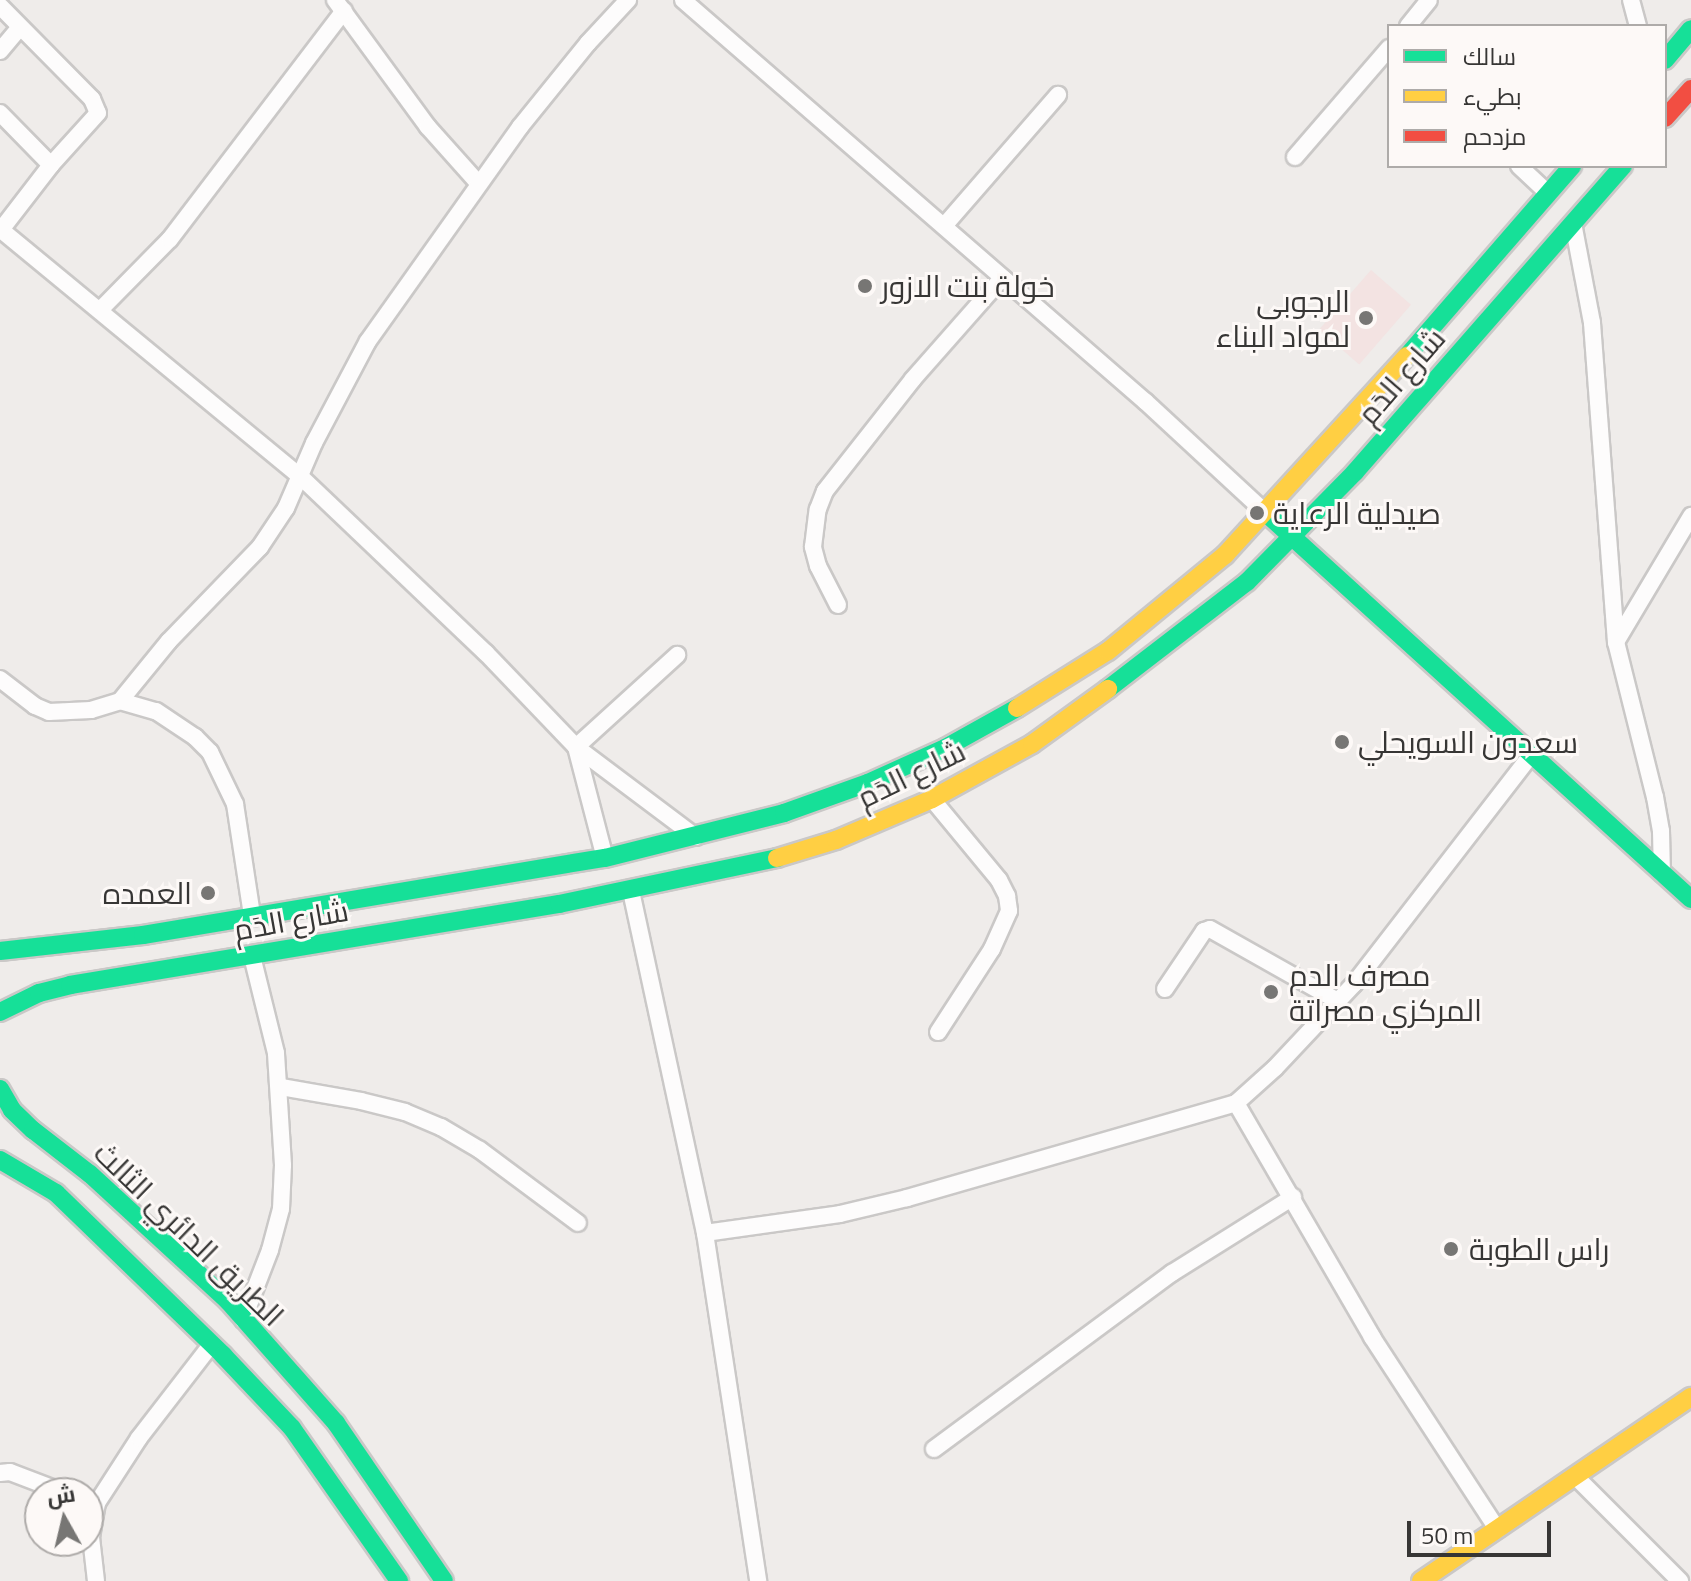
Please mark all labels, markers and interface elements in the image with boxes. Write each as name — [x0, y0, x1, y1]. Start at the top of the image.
legend — [1387, 24, 1667, 168]
text: سالك — [1463, 38, 1516, 74]
text: بطيء — [1463, 78, 1522, 114]
text: مزدحم — [1463, 118, 1526, 154]
place label: خولة بنت الازور — [881, 268, 1055, 304]
marker: خولة بنت الازور — [856, 277, 874, 295]
place label: الرجوبي لمواد البناء — [1216, 283, 1350, 354]
marker: الرجوبي لمواد البناء — [1357, 309, 1375, 327]
street label: شارع الدَم — [1349, 320, 1453, 432]
place label: صيدلية الرعاية — [1273, 495, 1441, 531]
marker: صيدلية الرعاية — [1248, 504, 1266, 522]
place label: سعدون السويحلي — [1358, 724, 1578, 760]
street label: شارع الدَم — [851, 732, 971, 816]
marker: سعدون السويحلي — [1333, 733, 1351, 751]
place label: العمده — [103, 875, 192, 911]
marker: العمده — [199, 884, 217, 902]
street label: شارع الدَم — [231, 892, 351, 948]
place label: مصرف الدم المركزي مصراتة — [1289, 957, 1482, 1028]
marker: مصرف الدم المركزي مصراتة — [1260, 981, 1282, 1003]
street label: الطريق الدائري الثالث — [87, 1134, 291, 1334]
place label: راس الطوبة — [1469, 1231, 1609, 1267]
marker: راس الطوبة — [1440, 1238, 1462, 1260]
text: ش — [45, 1476, 77, 1514]
north arrow — [24, 1477, 104, 1557]
scale bar — [1411, 1505, 1555, 1555]
text: 50 m — [1421, 1517, 1473, 1553]

